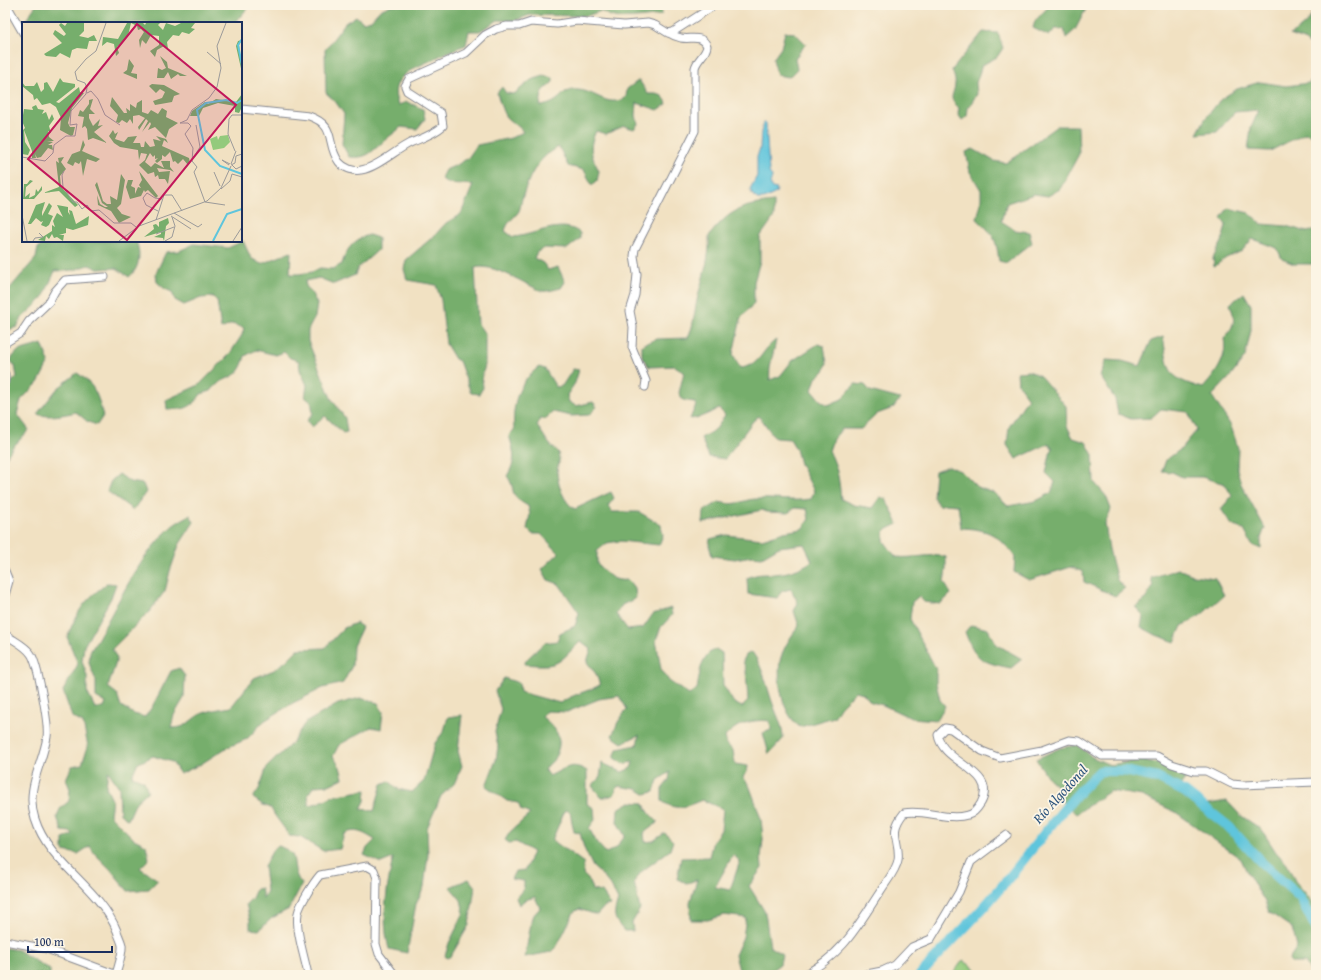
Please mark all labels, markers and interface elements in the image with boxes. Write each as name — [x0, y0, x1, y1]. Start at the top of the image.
inset map — [22, 22, 242, 242]
water label: Río Algodonal — [1027, 760, 1092, 829]
scale bar — [28, 928, 112, 954]
text: 100 m — [34, 933, 64, 950]

